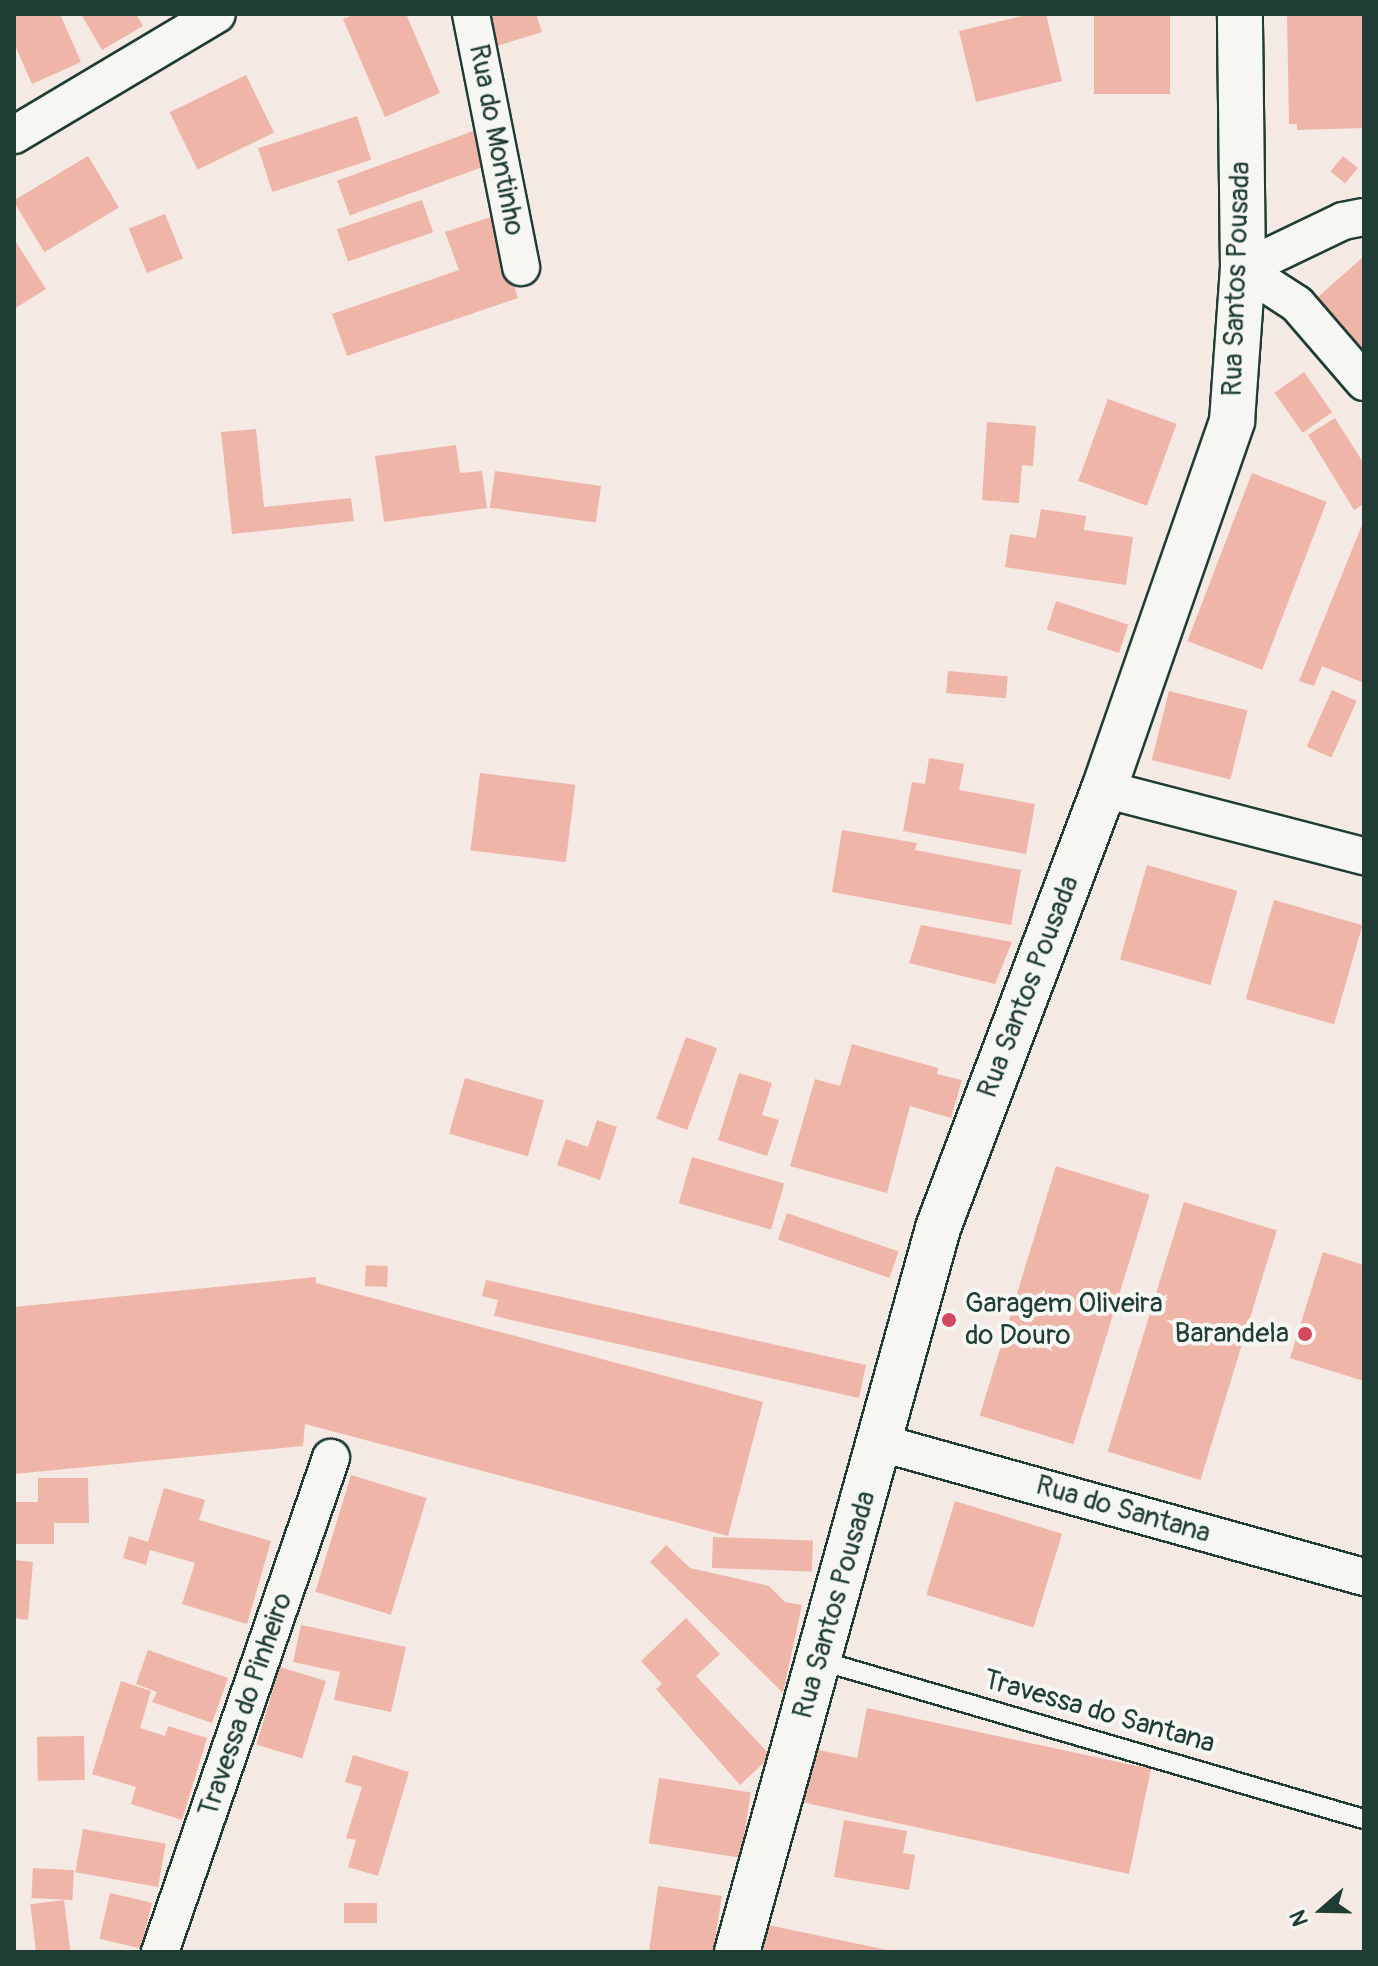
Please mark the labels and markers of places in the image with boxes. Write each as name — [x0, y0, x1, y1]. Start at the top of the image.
place label: Garagem Oliveira do Douro — [965, 1287, 1163, 1353]
marker: Garagem Oliveira do Douro — [940, 1311, 958, 1329]
place label: Barandela — [1175, 1317, 1289, 1351]
marker: Barandela — [1296, 1325, 1314, 1343]

